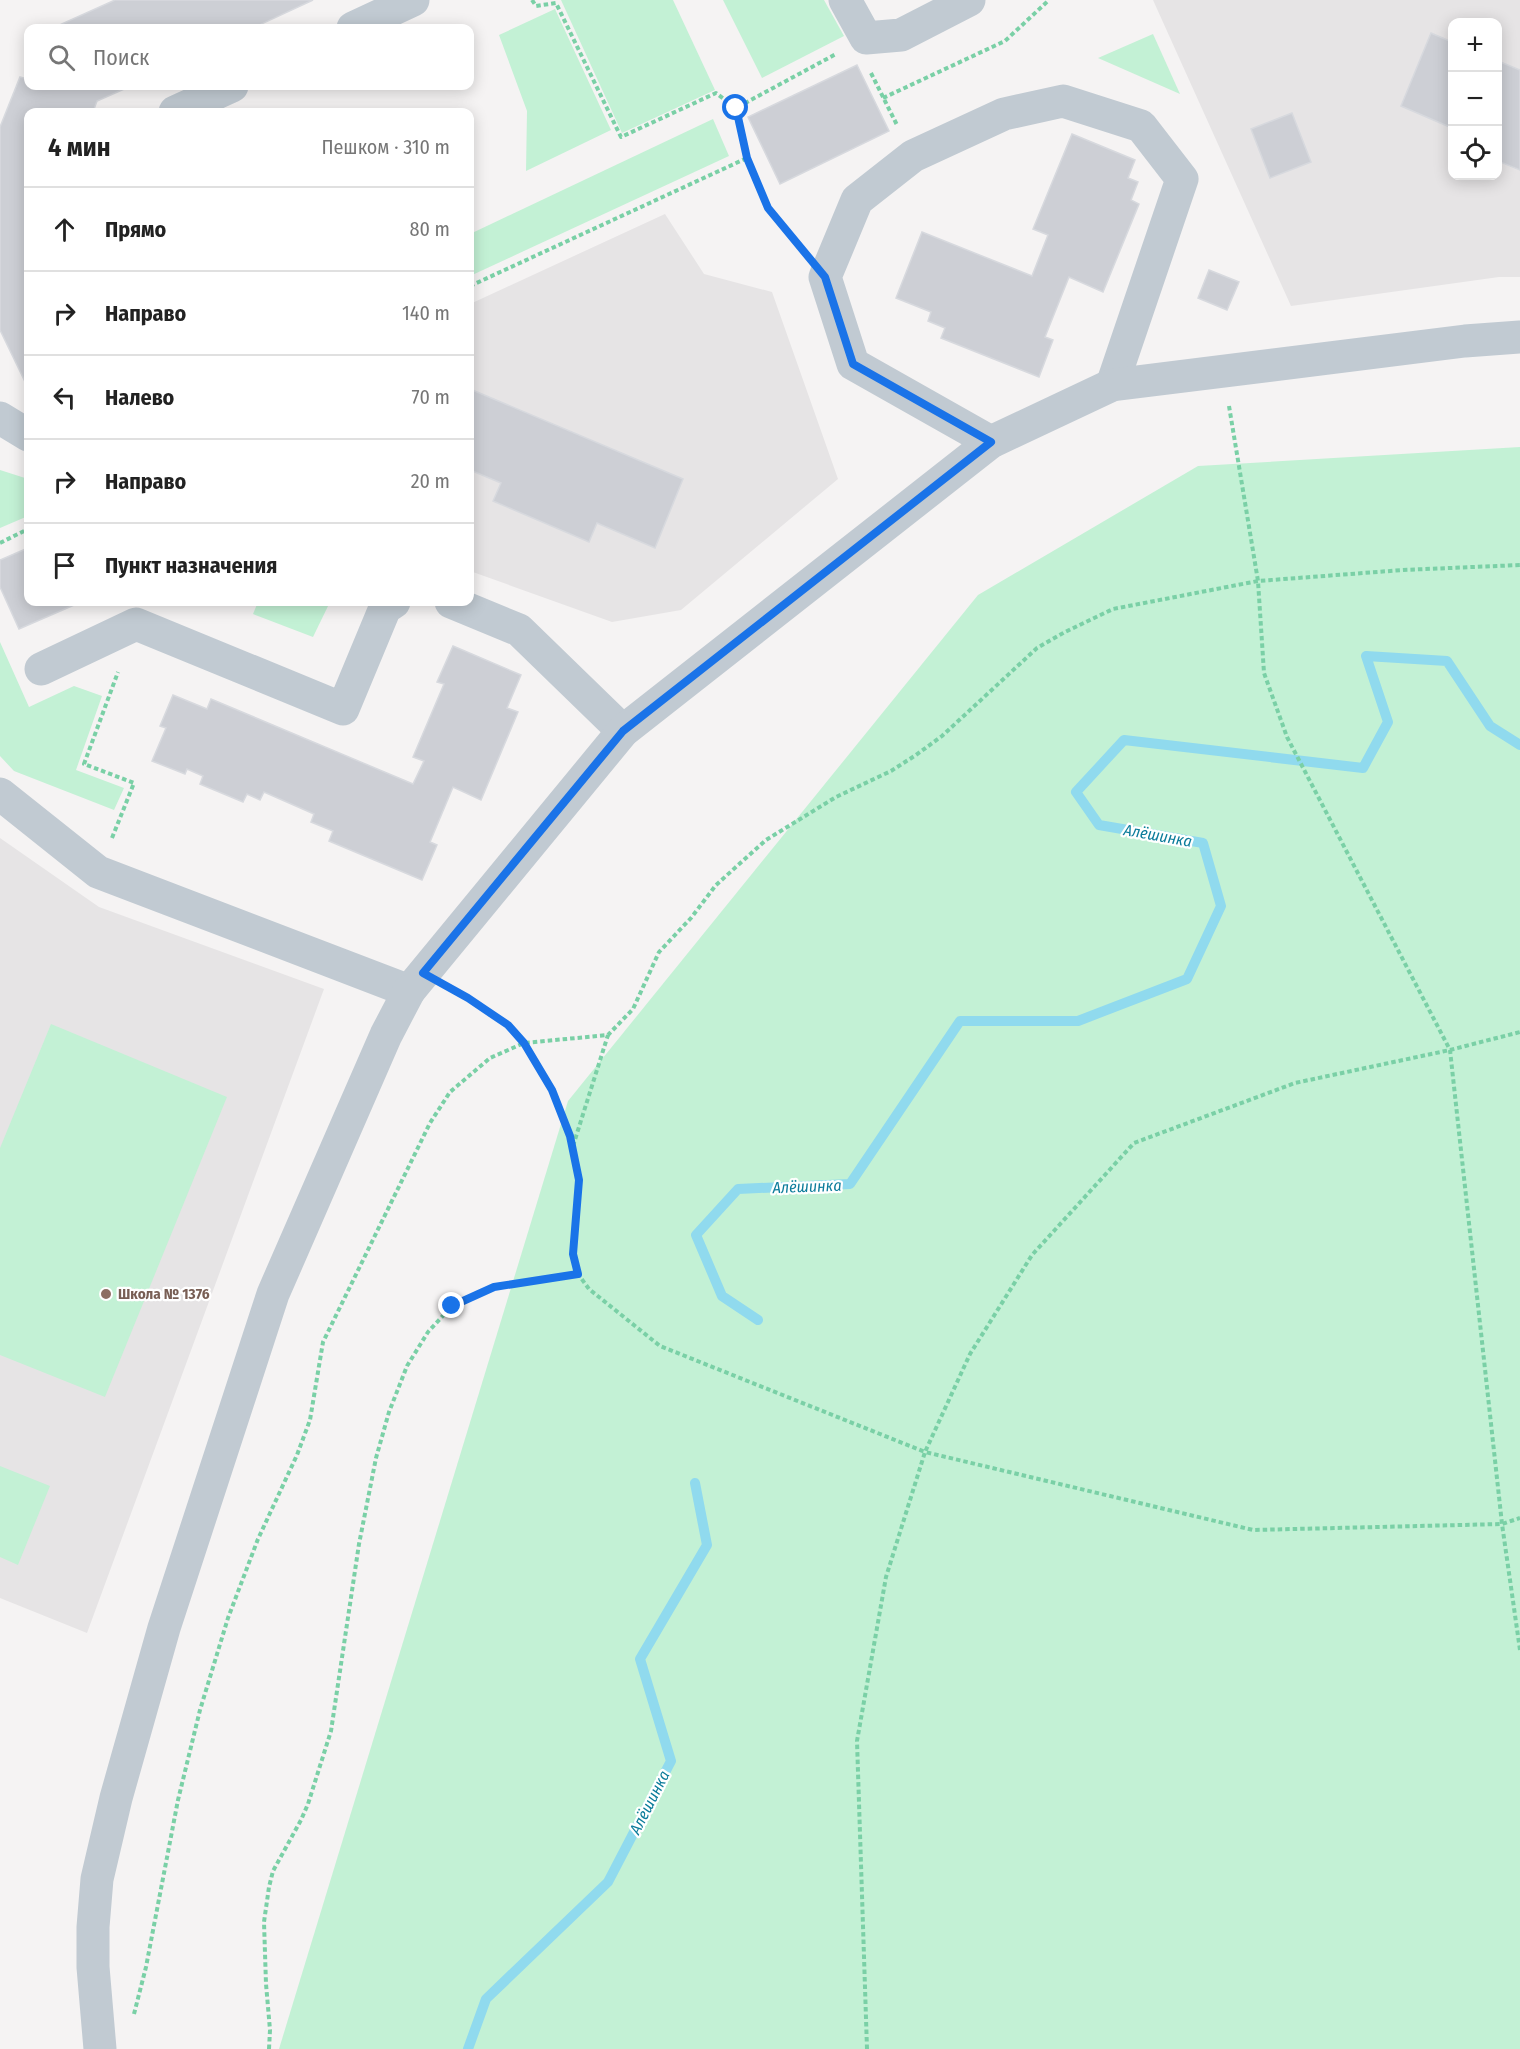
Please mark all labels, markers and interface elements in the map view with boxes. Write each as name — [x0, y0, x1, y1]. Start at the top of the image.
map controls — [1448, 18, 1502, 180]
button: + — [1448, 18, 1502, 72]
search box — [24, 24, 474, 90]
icon: search — [45, 41, 78, 74]
text: Поиск — [93, 44, 149, 71]
button: − — [1448, 72, 1502, 126]
route start — [722, 94, 748, 120]
button: locate — [1448, 126, 1502, 180]
text: 4 мин — [48, 132, 110, 163]
text: Пешком · 310 m — [321, 135, 450, 159]
icon: ahead — [48, 213, 81, 246]
text: Прямо — [105, 216, 166, 243]
text: 80 m — [410, 217, 450, 241]
icon: right — [48, 297, 81, 330]
text: Направо — [105, 300, 186, 327]
text: 140 m — [402, 301, 450, 325]
icon: left — [48, 381, 81, 414]
text: Налево — [105, 384, 174, 411]
text: 70 m — [412, 385, 450, 409]
icon: right — [48, 465, 81, 498]
text: Направо — [105, 468, 186, 495]
text: 20 m — [411, 469, 450, 493]
icon: arrive — [48, 549, 81, 582]
text: Пункт назначения — [105, 552, 277, 579]
water label: Алёшинка — [1121, 820, 1194, 851]
water label: Алёшинка — [771, 1176, 842, 1197]
place label: Школа № 1376 — [118, 1285, 210, 1303]
marker: Школа № 1376 — [99, 1287, 113, 1301]
route end — [438, 1292, 464, 1318]
water label: Алёшинка — [625, 1767, 674, 1838]

